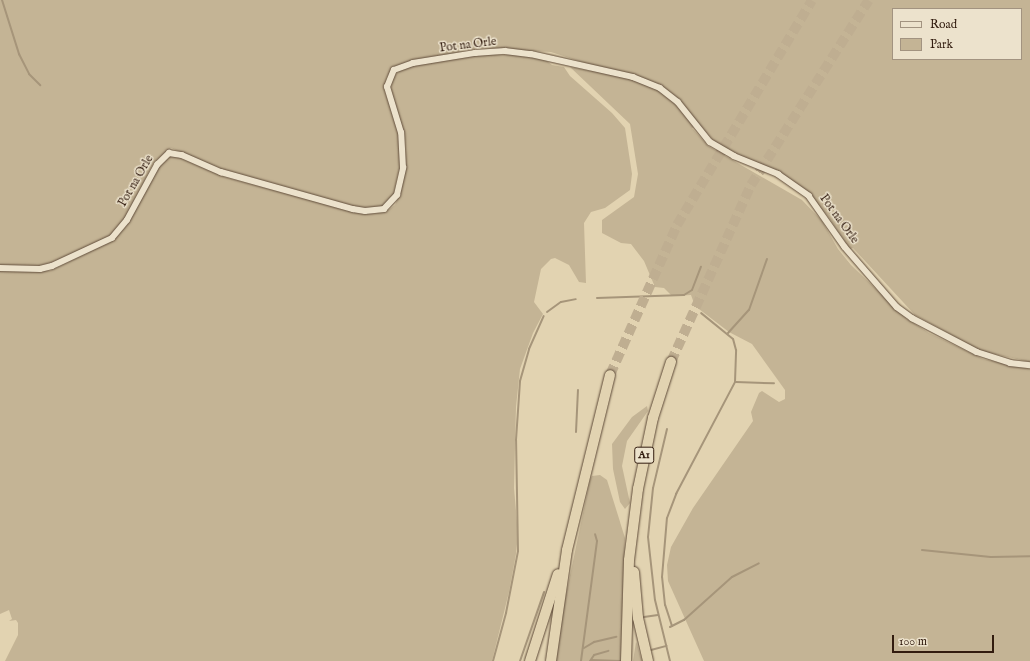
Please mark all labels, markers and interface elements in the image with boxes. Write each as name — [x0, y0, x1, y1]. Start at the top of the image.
legend — [892, 8, 1022, 60]
text: Road — [930, 17, 957, 32]
street label: Pot na Orle — [439, 34, 497, 56]
text: Park — [930, 37, 953, 52]
street label: Pot na Orle — [115, 153, 157, 209]
street label: Pot na Orle — [816, 192, 862, 246]
road number: A1 — [634, 446, 654, 464]
scale bar — [894, 627, 996, 653]
text: 100 m — [899, 634, 927, 649]

